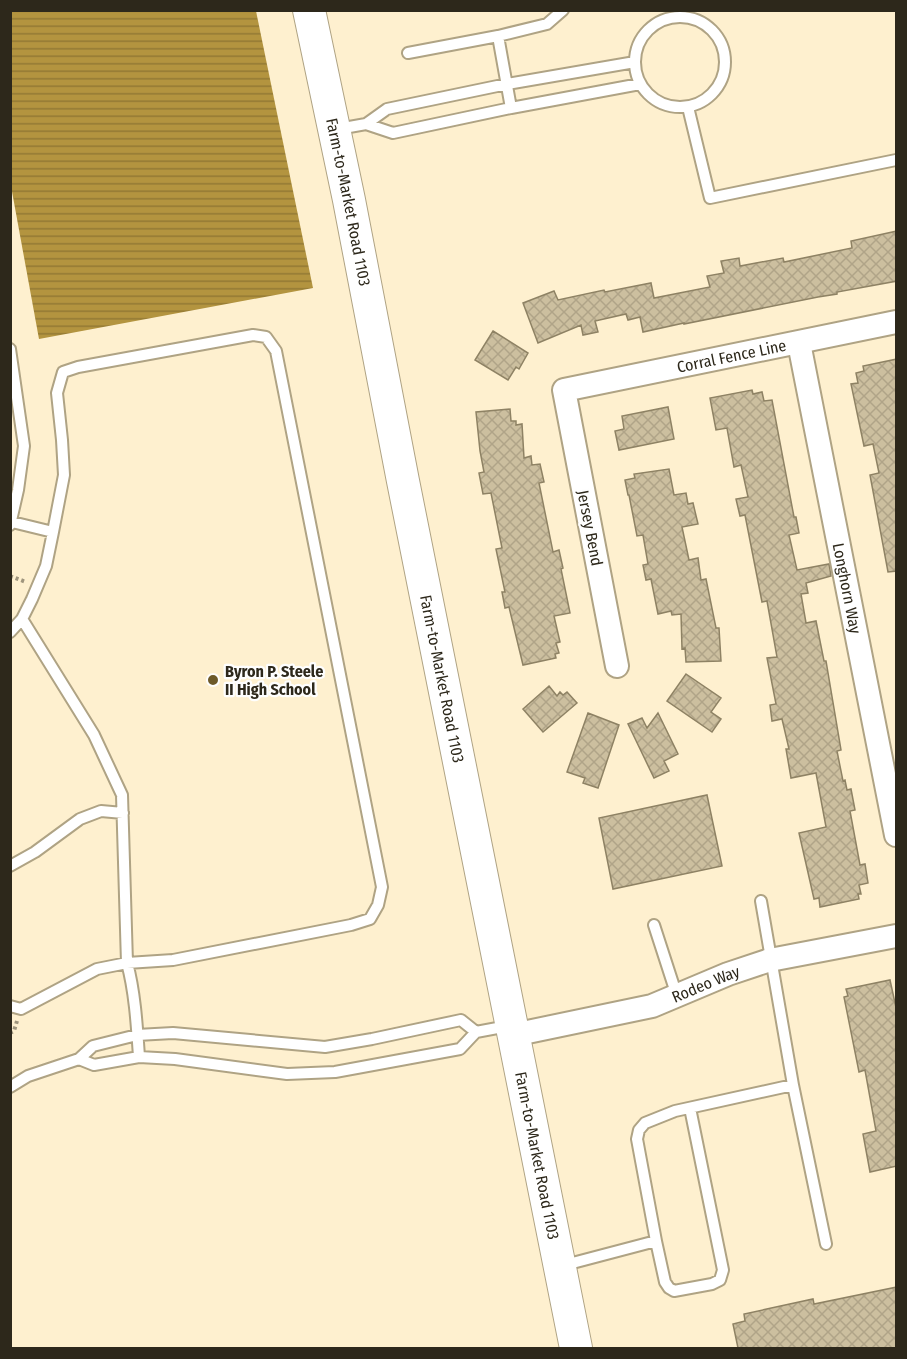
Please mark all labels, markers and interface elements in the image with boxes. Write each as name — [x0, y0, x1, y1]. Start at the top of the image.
street label: Farm-to-Market Road 1103 — [323, 116, 375, 287]
street label: Corral Fence Line — [675, 335, 788, 376]
street label: Jersey Bend — [573, 488, 607, 568]
street label: Longhorn Way — [829, 541, 866, 636]
street label: Farm-to-Market Road 1103 — [416, 593, 468, 764]
place label: Byron P. Steele II High School — [225, 662, 323, 699]
marker: Byron P. Steele II High School — [206, 673, 220, 687]
street label: Rodeo Way — [669, 961, 743, 1006]
street label: Farm-to-Market Road 1103 — [512, 1070, 564, 1241]

